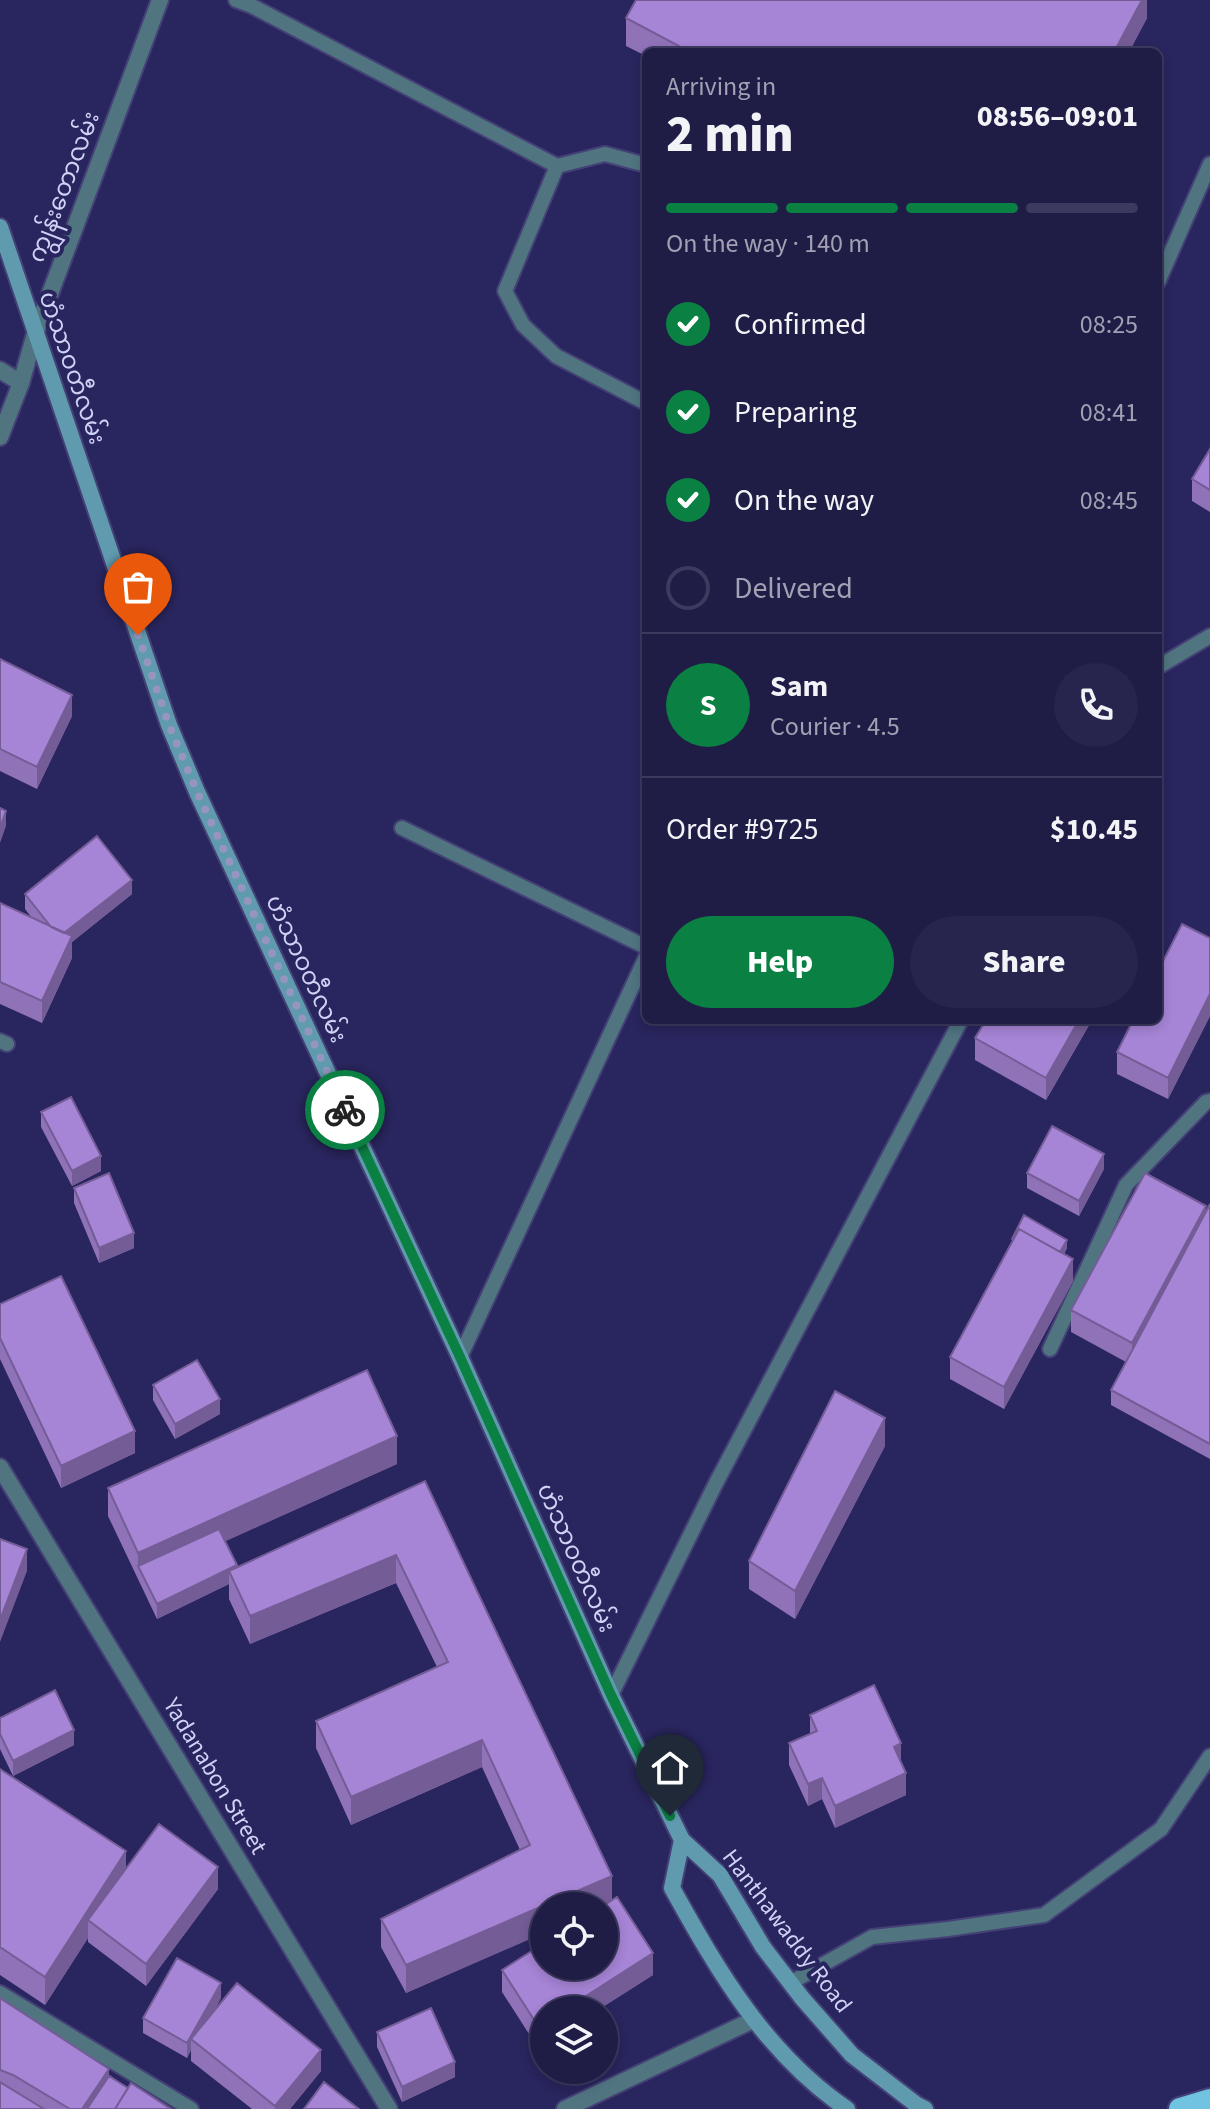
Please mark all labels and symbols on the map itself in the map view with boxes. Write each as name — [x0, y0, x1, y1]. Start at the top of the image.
street label: ကျွန်းတောလမ်း — [19, 106, 112, 269]
street label: ဟံသာဝတီလမ်း — [29, 287, 115, 449]
pin — [104, 553, 172, 635]
street label: ဟံသာဝတီလမ်း — [256, 889, 356, 1049]
courier — [305, 1070, 385, 1150]
street label: ဟံသာဝတီလမ်း — [528, 1478, 624, 1638]
street label: Yadanabon Street — [154, 1690, 276, 1861]
pin — [636, 1734, 704, 1816]
street label: Hanthawaddy Road — [714, 1842, 860, 2020]

